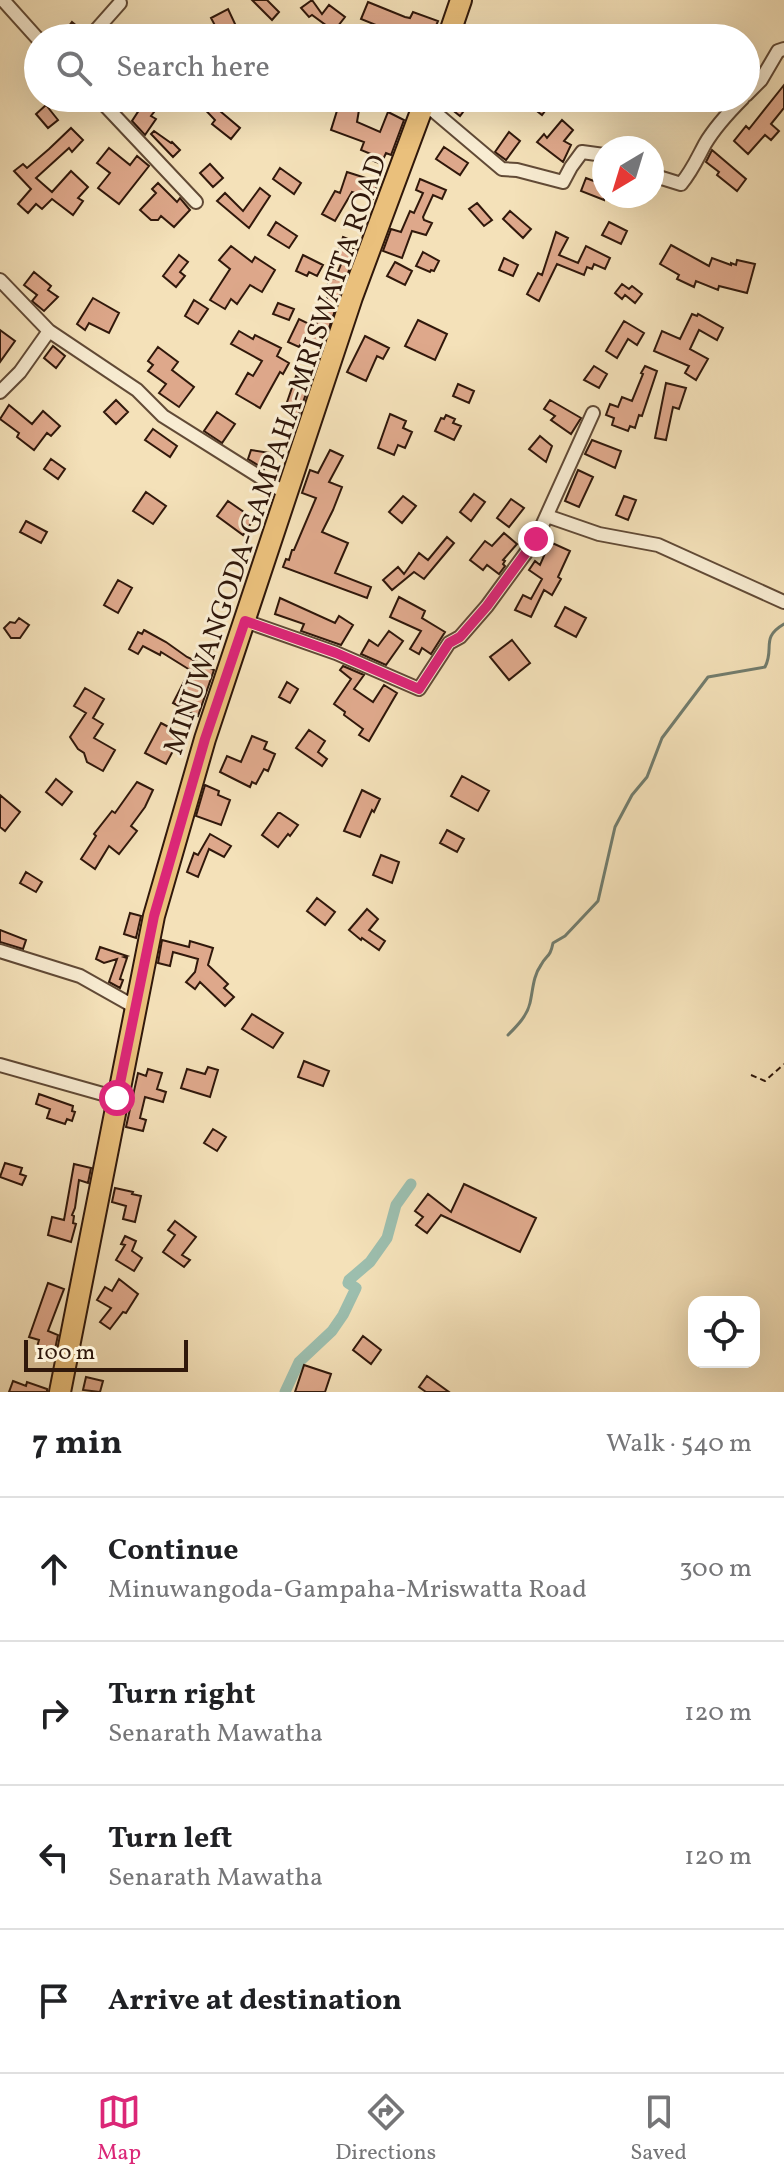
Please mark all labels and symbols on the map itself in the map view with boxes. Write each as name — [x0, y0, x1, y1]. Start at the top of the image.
north arrow — [592, 136, 664, 208]
street label: MINUWANGODA-GAMPAHA-MRISWATTA ROAD — [155, 150, 398, 760]
route end — [518, 521, 554, 557]
route start — [99, 1080, 135, 1116]
scale bar — [24, 1336, 188, 1372]

